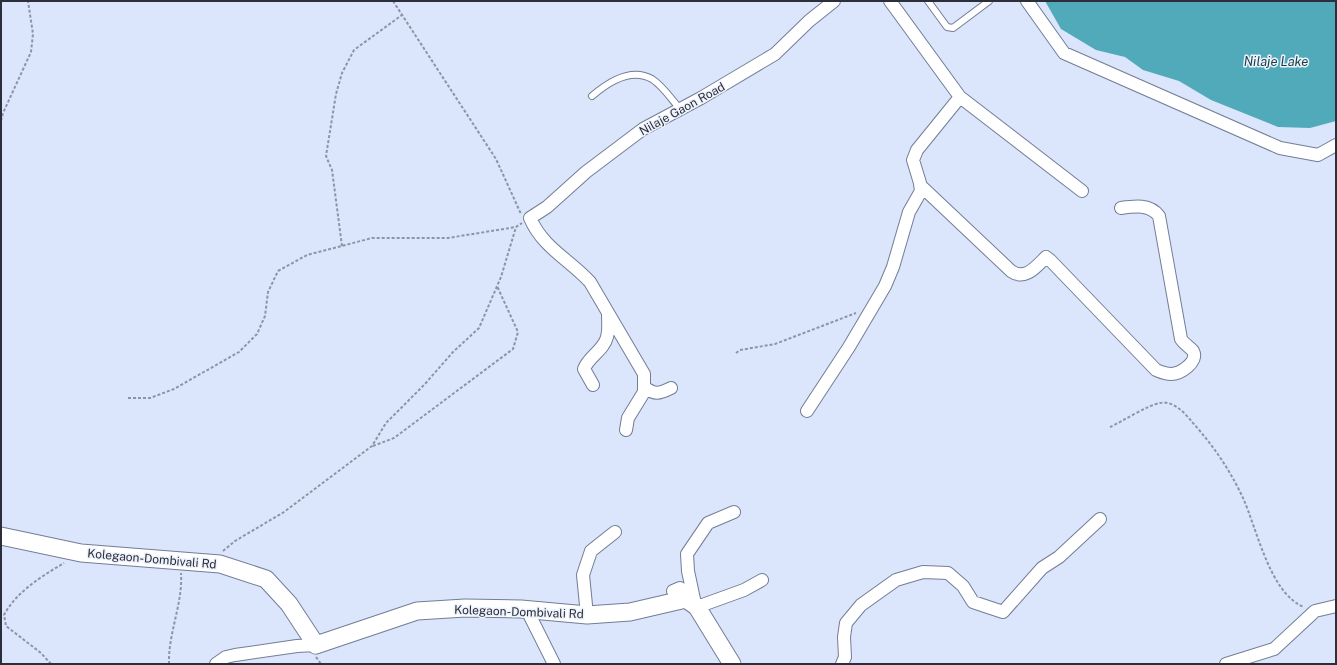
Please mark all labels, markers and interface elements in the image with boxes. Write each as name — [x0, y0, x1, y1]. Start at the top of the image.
water label: Nilaje Lake — [1244, 54, 1308, 69]
street label: Nilaje Gaon Road — [637, 80, 727, 138]
street label: Kolegaon-Dombivali Rd — [87, 546, 217, 572]
street label: Kolegaon-Dombivali Rd — [454, 603, 584, 621]

